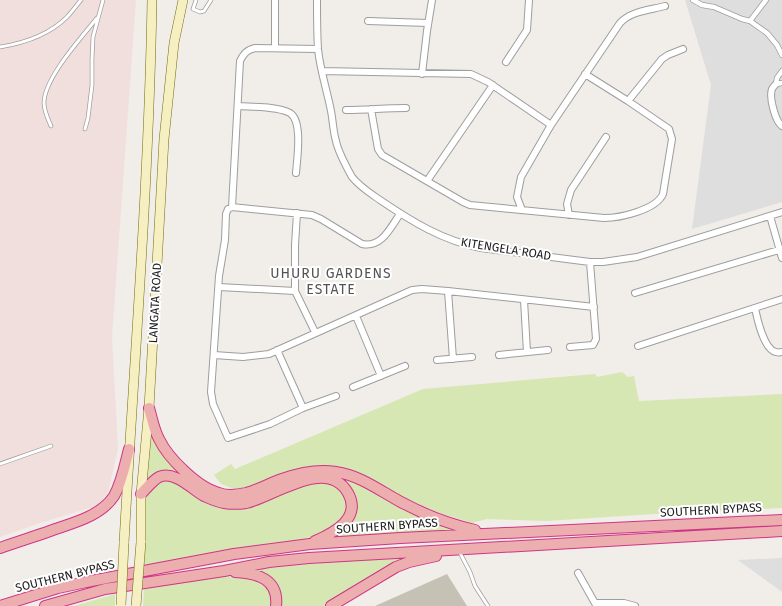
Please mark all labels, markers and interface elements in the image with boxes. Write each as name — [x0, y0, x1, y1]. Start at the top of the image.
street label: KITENGELA ROAD — [460, 235, 552, 263]
street label: LANGATA ROAD — [146, 262, 164, 344]
district label: UHURU GARDENS ESTATE — [270, 265, 392, 298]
street label: SOUTHERN BYPASS — [660, 500, 763, 520]
street label: SOUTHERN BYPASS — [336, 515, 439, 537]
street label: SOUTHERN BYPASS — [14, 557, 117, 595]

